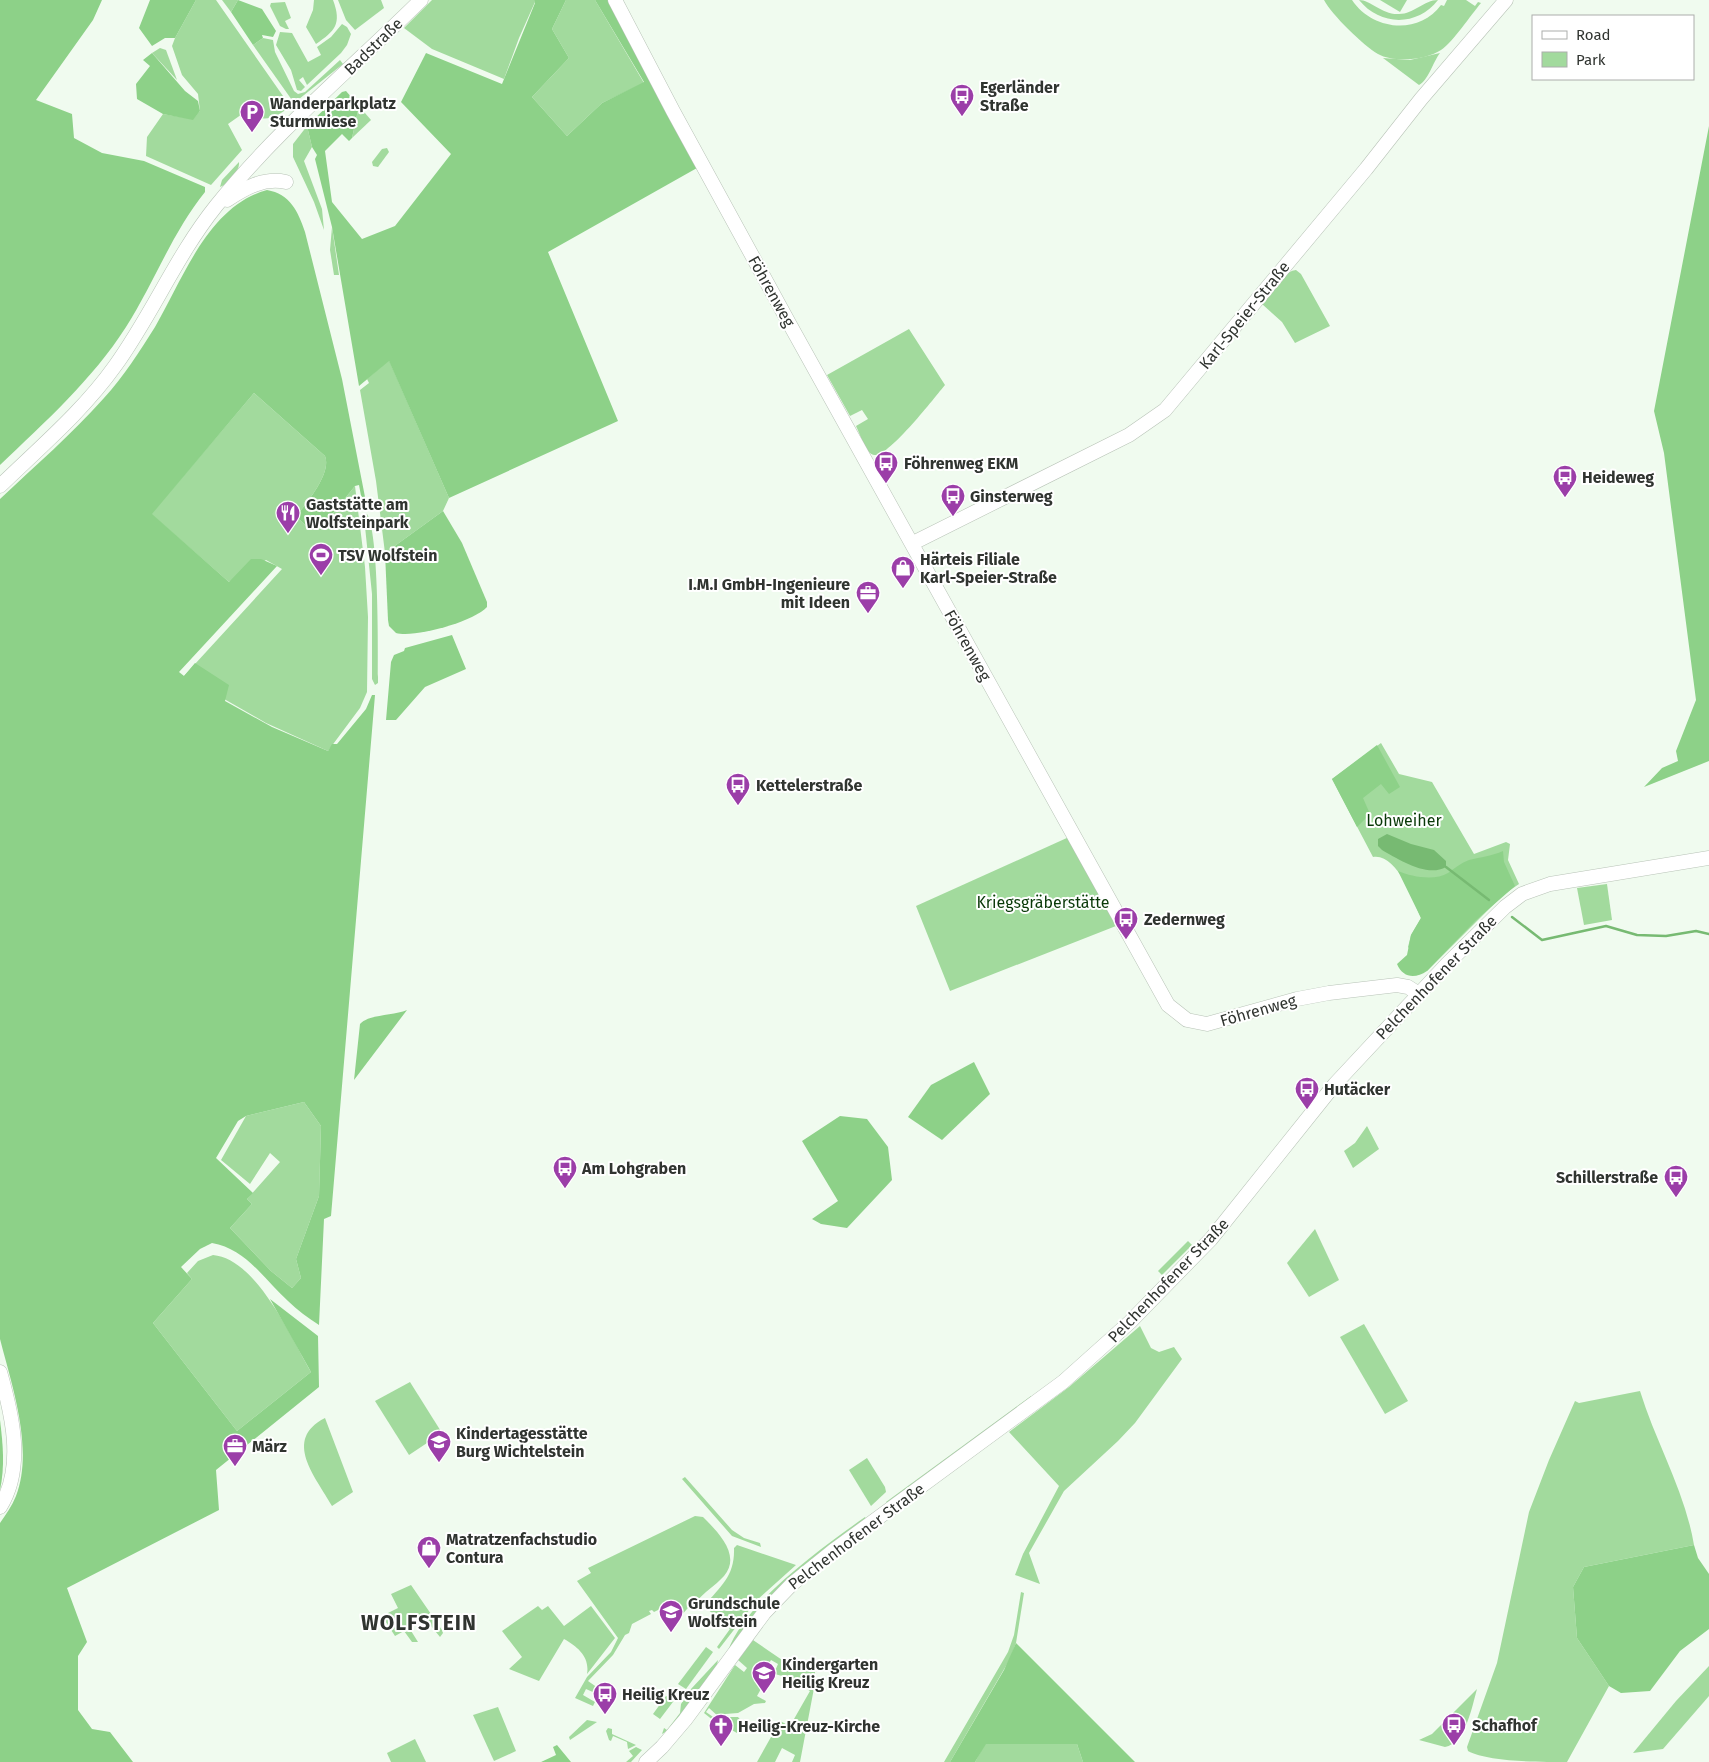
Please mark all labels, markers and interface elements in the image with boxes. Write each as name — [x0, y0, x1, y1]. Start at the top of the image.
street label: Badstraße — [340, 14, 406, 79]
legend — [1532, 15, 1694, 80]
text: Road — [1576, 26, 1611, 44]
text: Park — [1576, 51, 1606, 69]
place label: Egerländer Straße — [980, 78, 1060, 115]
bus stop icon: Egerländer Straße — [949, 83, 975, 117]
place label: Wanderparkplatz Sturmwiese — [270, 94, 396, 131]
parking icon: Wanderparkplatz Sturmwiese — [239, 99, 265, 133]
street label: Föhrenweg — [744, 252, 799, 331]
street label: Karl-Speier-Straße — [1195, 258, 1294, 373]
bus stop icon: Föhrenweg EKM — [873, 450, 899, 484]
place label: Föhrenweg EKM — [904, 454, 1019, 473]
bus stop icon: Heideweg — [1552, 464, 1578, 498]
place label: Heideweg — [1582, 468, 1654, 487]
bus stop icon: Ginsterweg — [940, 483, 966, 517]
place label: Ginsterweg — [970, 487, 1053, 506]
place label: Gaststätte am Wolfsteinpark — [306, 495, 409, 532]
restaurant icon: Gaststätte am Wolfsteinpark — [275, 500, 301, 534]
sports icon: TSV Wolfstein — [308, 542, 334, 576]
place label: TSV Wolfstein — [338, 546, 437, 565]
place label: Härteis Filiale Karl-Speier-Straße — [920, 550, 1057, 587]
shop icon: Härteis Filiale Karl-Speier-Straße — [890, 555, 916, 589]
place label: I.M.I GmbH-Ingenieure mit Ideen — [688, 575, 850, 612]
office icon: I.M.I GmbH-Ingenieure mit Ideen — [855, 580, 881, 614]
street label: Föhrenweg — [940, 606, 995, 685]
bus stop icon: Kettelerstraße — [725, 772, 751, 806]
place label: Kettelerstraße — [756, 776, 863, 795]
park label: Lohweiher — [1366, 811, 1442, 830]
park label: Kriegsgräberstätte — [976, 893, 1110, 912]
bus stop icon: Zedernweg — [1113, 906, 1139, 940]
place label: Zedernweg — [1144, 910, 1225, 929]
street label: Pelchenhofener Straße — [1372, 911, 1501, 1043]
street label: Föhrenweg — [1218, 990, 1299, 1030]
bus stop icon: Hutäcker — [1294, 1076, 1320, 1110]
place label: Hutäcker — [1324, 1080, 1391, 1099]
bus stop icon: Am Lohgraben — [552, 1155, 578, 1189]
place label: Am Lohgraben — [581, 1159, 686, 1178]
bus stop icon: Schillerstraße — [1663, 1164, 1689, 1198]
place label: Schillerstraße — [1556, 1168, 1658, 1187]
street label: Pelchenhofener Straße — [1104, 1214, 1233, 1346]
place label: Kindertagesstätte Burg Wichtelstein — [456, 1424, 588, 1461]
school or university icon: Kindertagesstätte Burg Wichtelstein — [426, 1429, 452, 1463]
office icon: März — [222, 1433, 248, 1467]
place label: März — [252, 1437, 288, 1456]
street label: Pelchenhofener Straße — [785, 1479, 928, 1594]
place label: Matratzenfachstudio Contura — [446, 1530, 597, 1567]
shop icon: Matratzenfachstudio Contura — [416, 1535, 442, 1569]
place label: Grundschule Wolfstein — [688, 1594, 780, 1631]
school or university icon: Grundschule Wolfstein — [658, 1599, 684, 1633]
district label: WOLFSTEIN — [361, 1610, 477, 1636]
place label: Kindergarten Heilig Kreuz — [782, 1655, 878, 1692]
school or university icon: Kindergarten Heilig Kreuz — [751, 1660, 777, 1694]
bus stop icon: Heilig Kreuz — [592, 1681, 618, 1715]
place label: Heilig Kreuz — [622, 1685, 710, 1704]
bus stop icon: Schafhof — [1441, 1712, 1467, 1746]
church icon: Heilig-Kreuz-Kirche — [708, 1713, 734, 1747]
place label: Schafhof — [1472, 1716, 1538, 1735]
place label: Heilig-Kreuz-Kirche — [738, 1717, 880, 1736]

